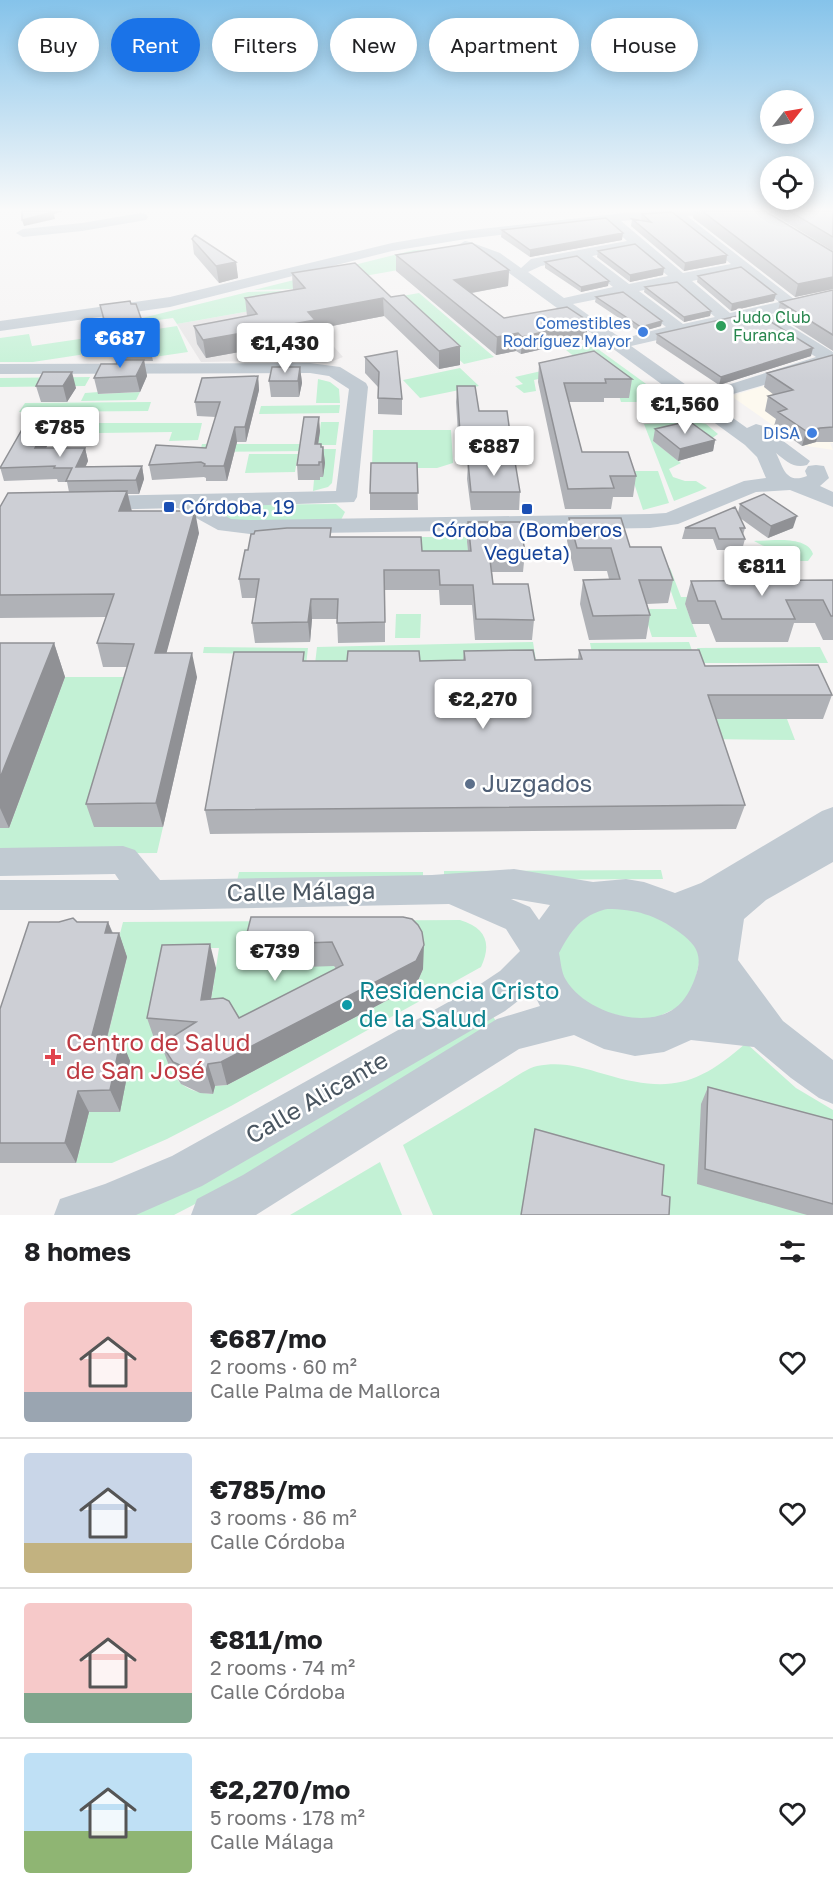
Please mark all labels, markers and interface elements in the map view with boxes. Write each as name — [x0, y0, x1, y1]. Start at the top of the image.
chip: Buy — [18, 18, 99, 72]
chip: Rent — [111, 18, 200, 72]
chip: Filters — [212, 18, 318, 72]
chip: New — [330, 18, 417, 72]
chip: Apartment — [429, 18, 579, 72]
chip: House — [591, 18, 698, 72]
north arrow — [760, 90, 814, 144]
map controls — [760, 90, 814, 210]
button: locate — [760, 156, 814, 210]
place label: Judo Club Furanca — [733, 307, 811, 345]
place label: Comestibles Rodríguez Mayor — [502, 313, 631, 351]
pin: €687 — [84, 318, 156, 369]
marker: Judo Club Furanca — [714, 319, 728, 333]
pin: €1,430 — [236, 323, 334, 374]
text: €687 — [95, 325, 145, 349]
marker: Comestibles Rodríguez Mayor — [636, 325, 650, 339]
text: €1,430 — [251, 330, 319, 354]
pin: €1,560 — [636, 384, 734, 435]
text: €1,560 — [651, 391, 719, 415]
pin: €785 — [24, 407, 96, 458]
text: €785 — [35, 414, 85, 438]
place label: DISA — [763, 423, 800, 443]
pin: €887 — [458, 426, 530, 477]
marker: DISA — [805, 426, 819, 440]
text: €887 — [469, 433, 519, 457]
place label: Córdoba, 19 — [181, 494, 295, 518]
marker: Córdoba, 19 — [162, 500, 176, 514]
marker: Córdoba (Bomberos Vegueta) — [520, 502, 534, 516]
place label: Córdoba (Bomberos Vegueta) — [432, 517, 622, 564]
pin: €811 — [726, 546, 798, 597]
text: €811 — [738, 553, 786, 577]
pin: €2,270 — [434, 679, 532, 730]
text: €2,270 — [449, 686, 517, 710]
place label: Juzgados — [482, 768, 592, 797]
marker: Juzgados — [463, 777, 477, 791]
street label: Calle Málaga — [226, 875, 376, 906]
pin: €739 — [239, 931, 311, 982]
text: €739 — [250, 938, 300, 962]
place label: Residencia Cristo de la Salud — [359, 975, 560, 1032]
marker: Residencia Cristo de la Salud — [340, 998, 354, 1012]
place label: Centro de Salud de San José — [66, 1027, 250, 1084]
street label: Calle Alicante — [240, 1044, 392, 1149]
marker: Centro de Salud de San José — [44, 1048, 62, 1066]
icon: filters — [776, 1235, 809, 1268]
text: 8 homes — [24, 1236, 131, 1267]
text: €687/mo — [210, 1323, 326, 1354]
icon: home — [72, 1326, 144, 1398]
icon: heart — [776, 1346, 809, 1379]
text: 2 rooms · 60 m² — [210, 1354, 357, 1378]
text: Calle Palma de Mallorca — [210, 1378, 441, 1402]
text: €785/mo — [210, 1474, 326, 1505]
icon: home — [72, 1477, 144, 1549]
icon: heart — [776, 1497, 809, 1530]
text: 3 rooms · 86 m² — [210, 1505, 357, 1529]
text: Calle Córdoba — [210, 1529, 345, 1553]
text: €811/mo — [210, 1624, 323, 1655]
icon: home — [72, 1627, 144, 1699]
icon: heart — [776, 1647, 809, 1680]
text: 2 rooms · 74 m² — [210, 1655, 355, 1679]
text: Calle Córdoba — [210, 1679, 345, 1703]
text: €2,270/mo — [210, 1774, 350, 1805]
icon: home — [72, 1777, 144, 1849]
icon: heart — [776, 1797, 809, 1830]
text: 5 rooms · 178 m² — [210, 1805, 365, 1829]
text: Calle Málaga — [210, 1829, 334, 1853]

